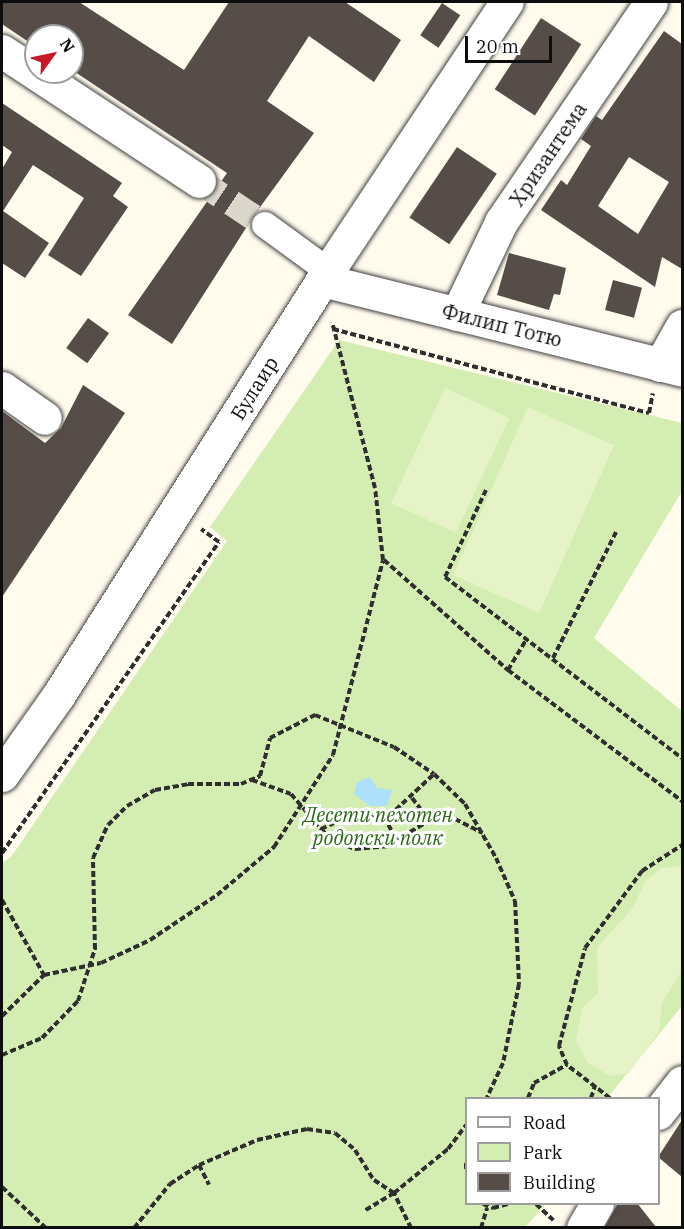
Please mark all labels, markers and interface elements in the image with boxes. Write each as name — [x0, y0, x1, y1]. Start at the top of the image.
north arrow — [24, 24, 84, 84]
scale bar — [468, 24, 555, 62]
text: N — [56, 35, 79, 56]
text: 20 m — [476, 35, 519, 58]
street label: Хризантема — [504, 97, 592, 211]
street label: Филип Тотю — [439, 298, 565, 352]
street label: Булаир — [225, 352, 283, 424]
park label: Десети пехотен родопски полк — [303, 803, 453, 850]
legend — [465, 1097, 660, 1205]
text: Road — [523, 1111, 566, 1134]
text: Park — [523, 1141, 562, 1164]
text: Building — [523, 1171, 595, 1194]

